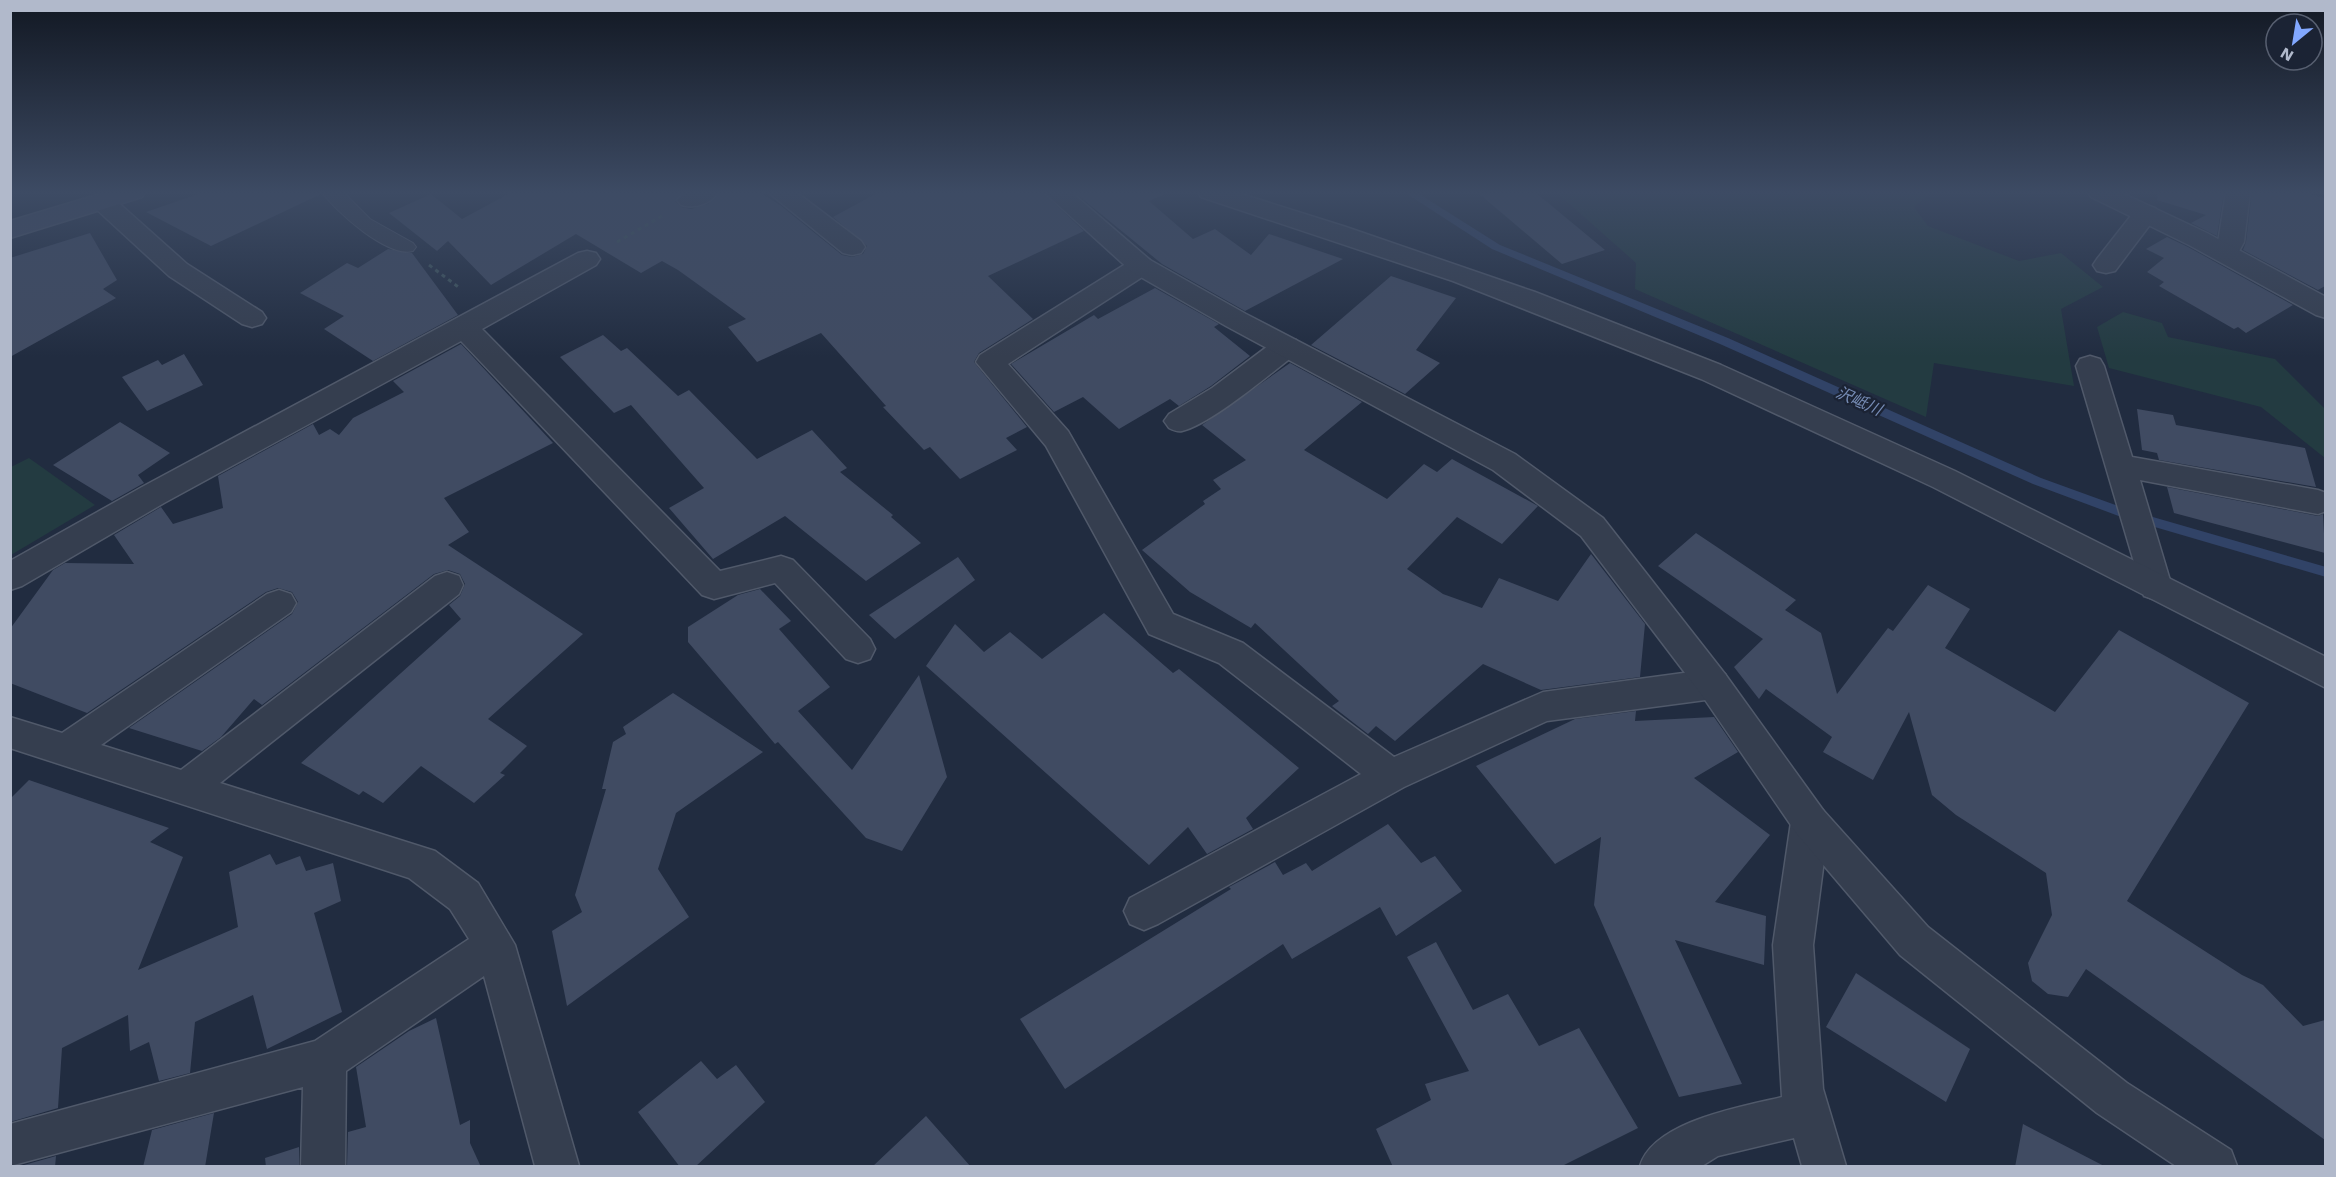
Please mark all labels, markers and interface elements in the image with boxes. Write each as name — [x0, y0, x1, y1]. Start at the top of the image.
north arrow — [2264, 12, 2324, 72]
text: N — [2277, 43, 2297, 66]
water label: 沢岻川 — [1833, 383, 1887, 420]

